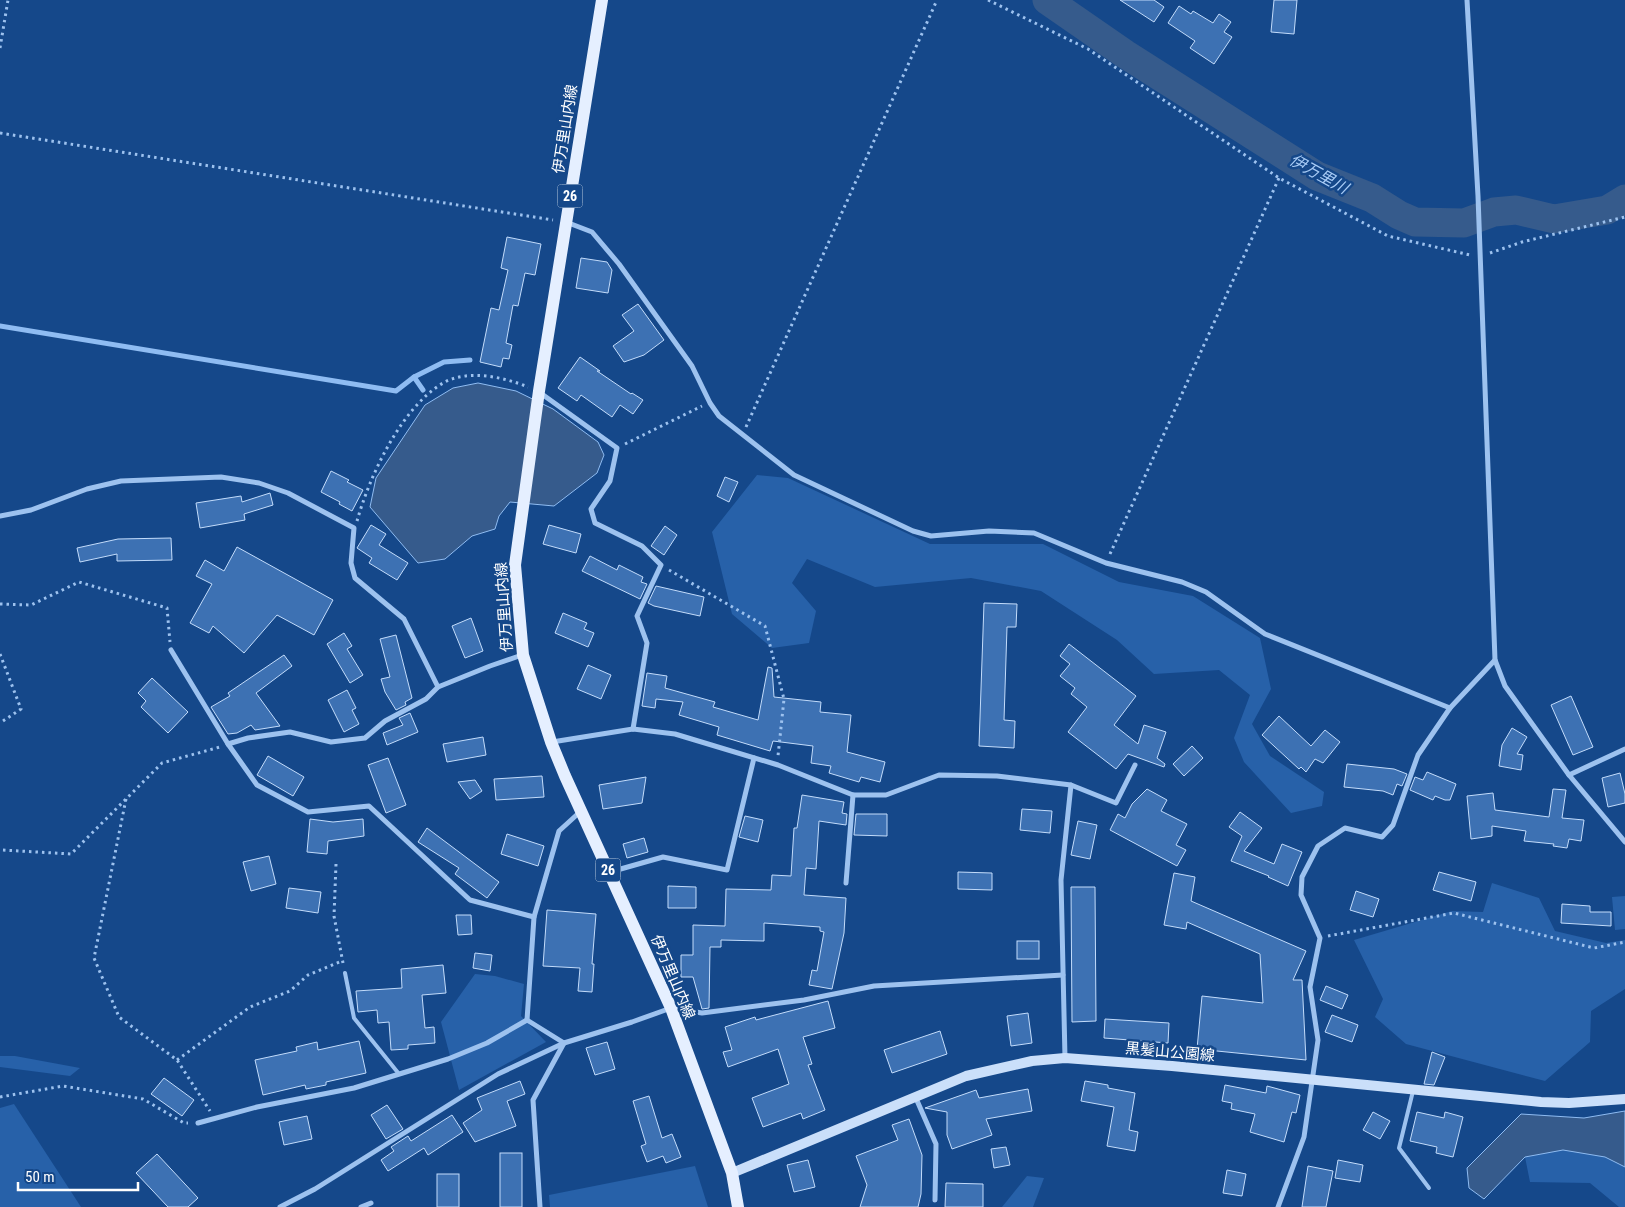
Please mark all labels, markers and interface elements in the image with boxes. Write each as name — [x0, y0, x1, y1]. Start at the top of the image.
street label: 伊万里山内線 — [549, 83, 581, 175]
water label: 伊万里川 — [1286, 150, 1353, 199]
road number: 26 — [558, 185, 582, 208]
street label: 伊万里山内線 — [492, 561, 516, 653]
road number: 26 — [596, 858, 620, 882]
street label: 伊万里山内線 — [647, 932, 699, 1022]
street label: 黒髪山公園線 — [1124, 1039, 1216, 1065]
scale bar — [18, 1160, 138, 1192]
text: 50 m — [25, 1168, 55, 1186]

